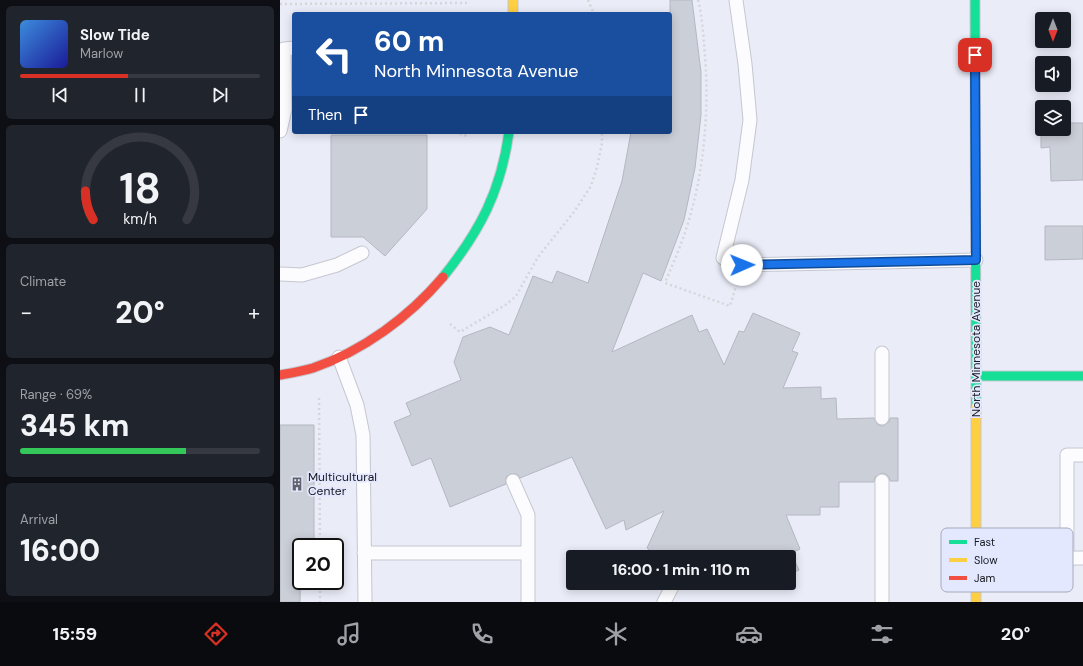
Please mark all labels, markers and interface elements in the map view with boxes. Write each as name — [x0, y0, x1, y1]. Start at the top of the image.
north arrow — [1035, 12, 1071, 48]
map controls — [1035, 12, 1071, 136]
text: 60 m — [374, 23, 444, 60]
text: Slow Tide — [80, 25, 150, 45]
icon: left — [308, 28, 360, 80]
pin — [958, 38, 992, 72]
icon: arrive — [964, 44, 986, 66]
text: Marlow — [80, 45, 123, 62]
button: sound — [1035, 56, 1071, 92]
text: North Minnesota Avenue — [374, 59, 578, 83]
icon: previous — [49, 84, 71, 106]
icon: pause — [129, 84, 151, 106]
icon: next — [209, 84, 231, 106]
button: layers — [1035, 100, 1071, 136]
icon: arrive — [350, 104, 372, 126]
text: Then — [308, 105, 342, 125]
text: 18 — [119, 162, 161, 216]
text: km/h — [123, 209, 157, 227]
position arrow — [721, 244, 763, 286]
text: Climate — [20, 273, 66, 290]
street label: North Minnesota Avenue — [968, 281, 984, 417]
text: 20° — [115, 293, 165, 332]
text: − — [20, 298, 32, 327]
text: + — [248, 298, 260, 327]
text: Range · 69% — [20, 386, 92, 403]
text: 345 km — [20, 406, 129, 445]
place label: Multicultural Center — [308, 469, 377, 499]
building icon: Multicultural Center — [289, 476, 305, 492]
text: Arrival — [20, 511, 58, 528]
legend — [941, 528, 1073, 592]
text: 16:00 — [20, 531, 100, 570]
text: Fast — [974, 535, 995, 549]
speed limit sign: 20 — [292, 538, 344, 590]
text: Slow — [974, 553, 998, 567]
text: 16:00 · 1 min · 110 m — [612, 560, 750, 580]
text: Jam — [974, 571, 995, 585]
icon: directions — [202, 620, 230, 648]
icon: music — [335, 620, 363, 648]
icon: phone — [468, 620, 496, 648]
icon: climate — [602, 620, 630, 648]
icon: car — [735, 620, 763, 648]
icon: filters — [868, 620, 896, 648]
text: 15:59 — [53, 622, 97, 646]
text: 20° — [1001, 622, 1030, 646]

